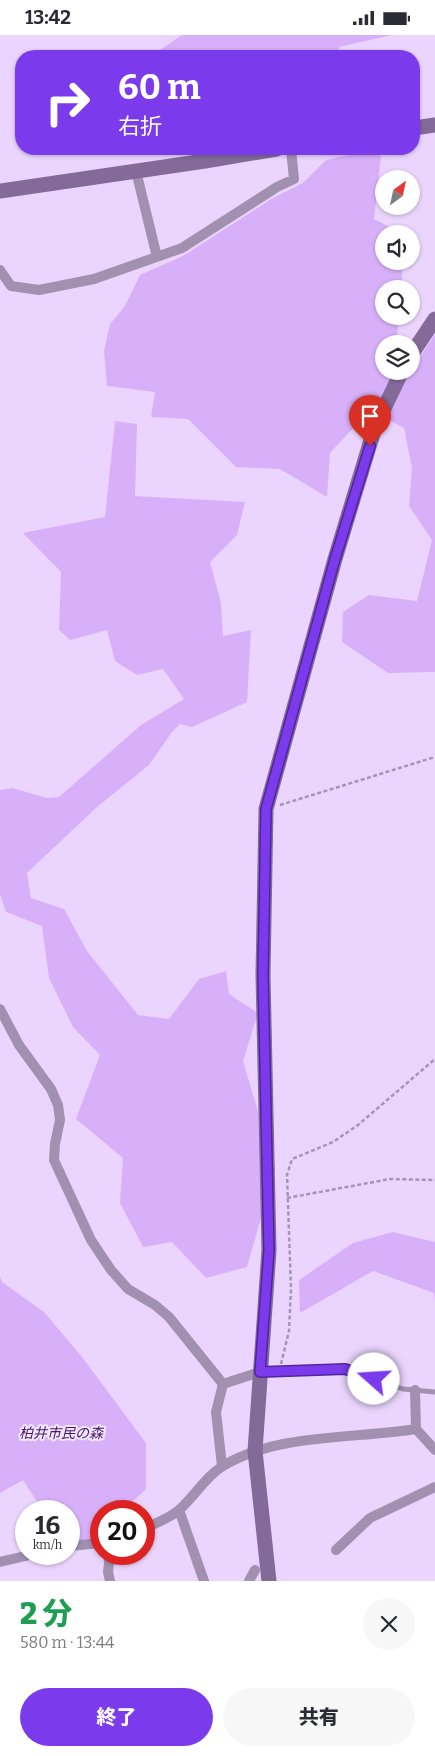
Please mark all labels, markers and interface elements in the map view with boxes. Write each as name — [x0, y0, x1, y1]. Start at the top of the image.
text: 13:42 — [25, 6, 71, 29]
text: 60 m — [118, 66, 201, 108]
icon: right — [35, 70, 100, 135]
text: 右折 — [118, 113, 162, 140]
north arrow — [375, 170, 420, 215]
map controls — [375, 170, 420, 380]
button: sound — [375, 225, 420, 270]
button: search — [375, 280, 420, 325]
button: layers — [375, 335, 420, 380]
pin — [349, 395, 391, 446]
icon: arrive — [356, 402, 384, 430]
position arrow — [347, 1352, 399, 1404]
park label: 柏井市民の森 — [19, 1425, 105, 1442]
speed limit sign: 20 — [90, 1500, 155, 1565]
text: 16 — [35, 1511, 60, 1541]
text: km/h — [33, 1538, 62, 1552]
text: 2 分 — [20, 1596, 72, 1632]
button: close — [363, 1598, 415, 1650]
text: 580 m · 13:44 — [20, 1633, 114, 1652]
button: 終了 — [20, 1688, 213, 1746]
button: 共有 — [223, 1688, 415, 1746]

